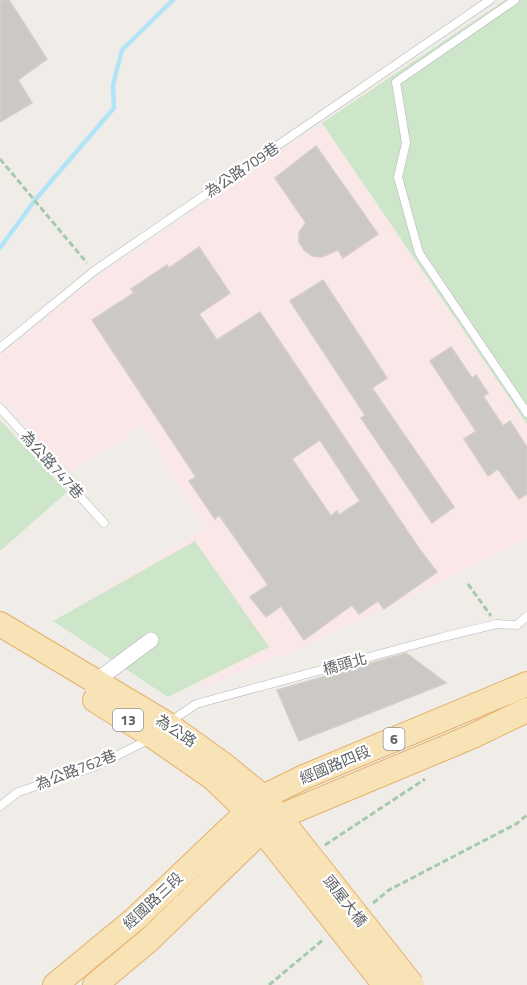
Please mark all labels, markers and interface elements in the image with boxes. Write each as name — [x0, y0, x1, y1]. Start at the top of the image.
street label: 為公路709巷 — [200, 136, 283, 203]
street label: 為公路747巷 — [15, 425, 89, 504]
street label: 橋頭北 — [320, 647, 370, 680]
street label: 為公路 — [151, 708, 201, 753]
road number: 13 — [113, 709, 143, 731]
road number: 6 — [384, 728, 404, 750]
street label: 經國路四段 — [296, 739, 374, 790]
street label: 為公路762巷 — [32, 744, 120, 796]
street label: 經國路三段 — [117, 867, 188, 935]
street label: 頭屋大橋 — [318, 870, 373, 931]

